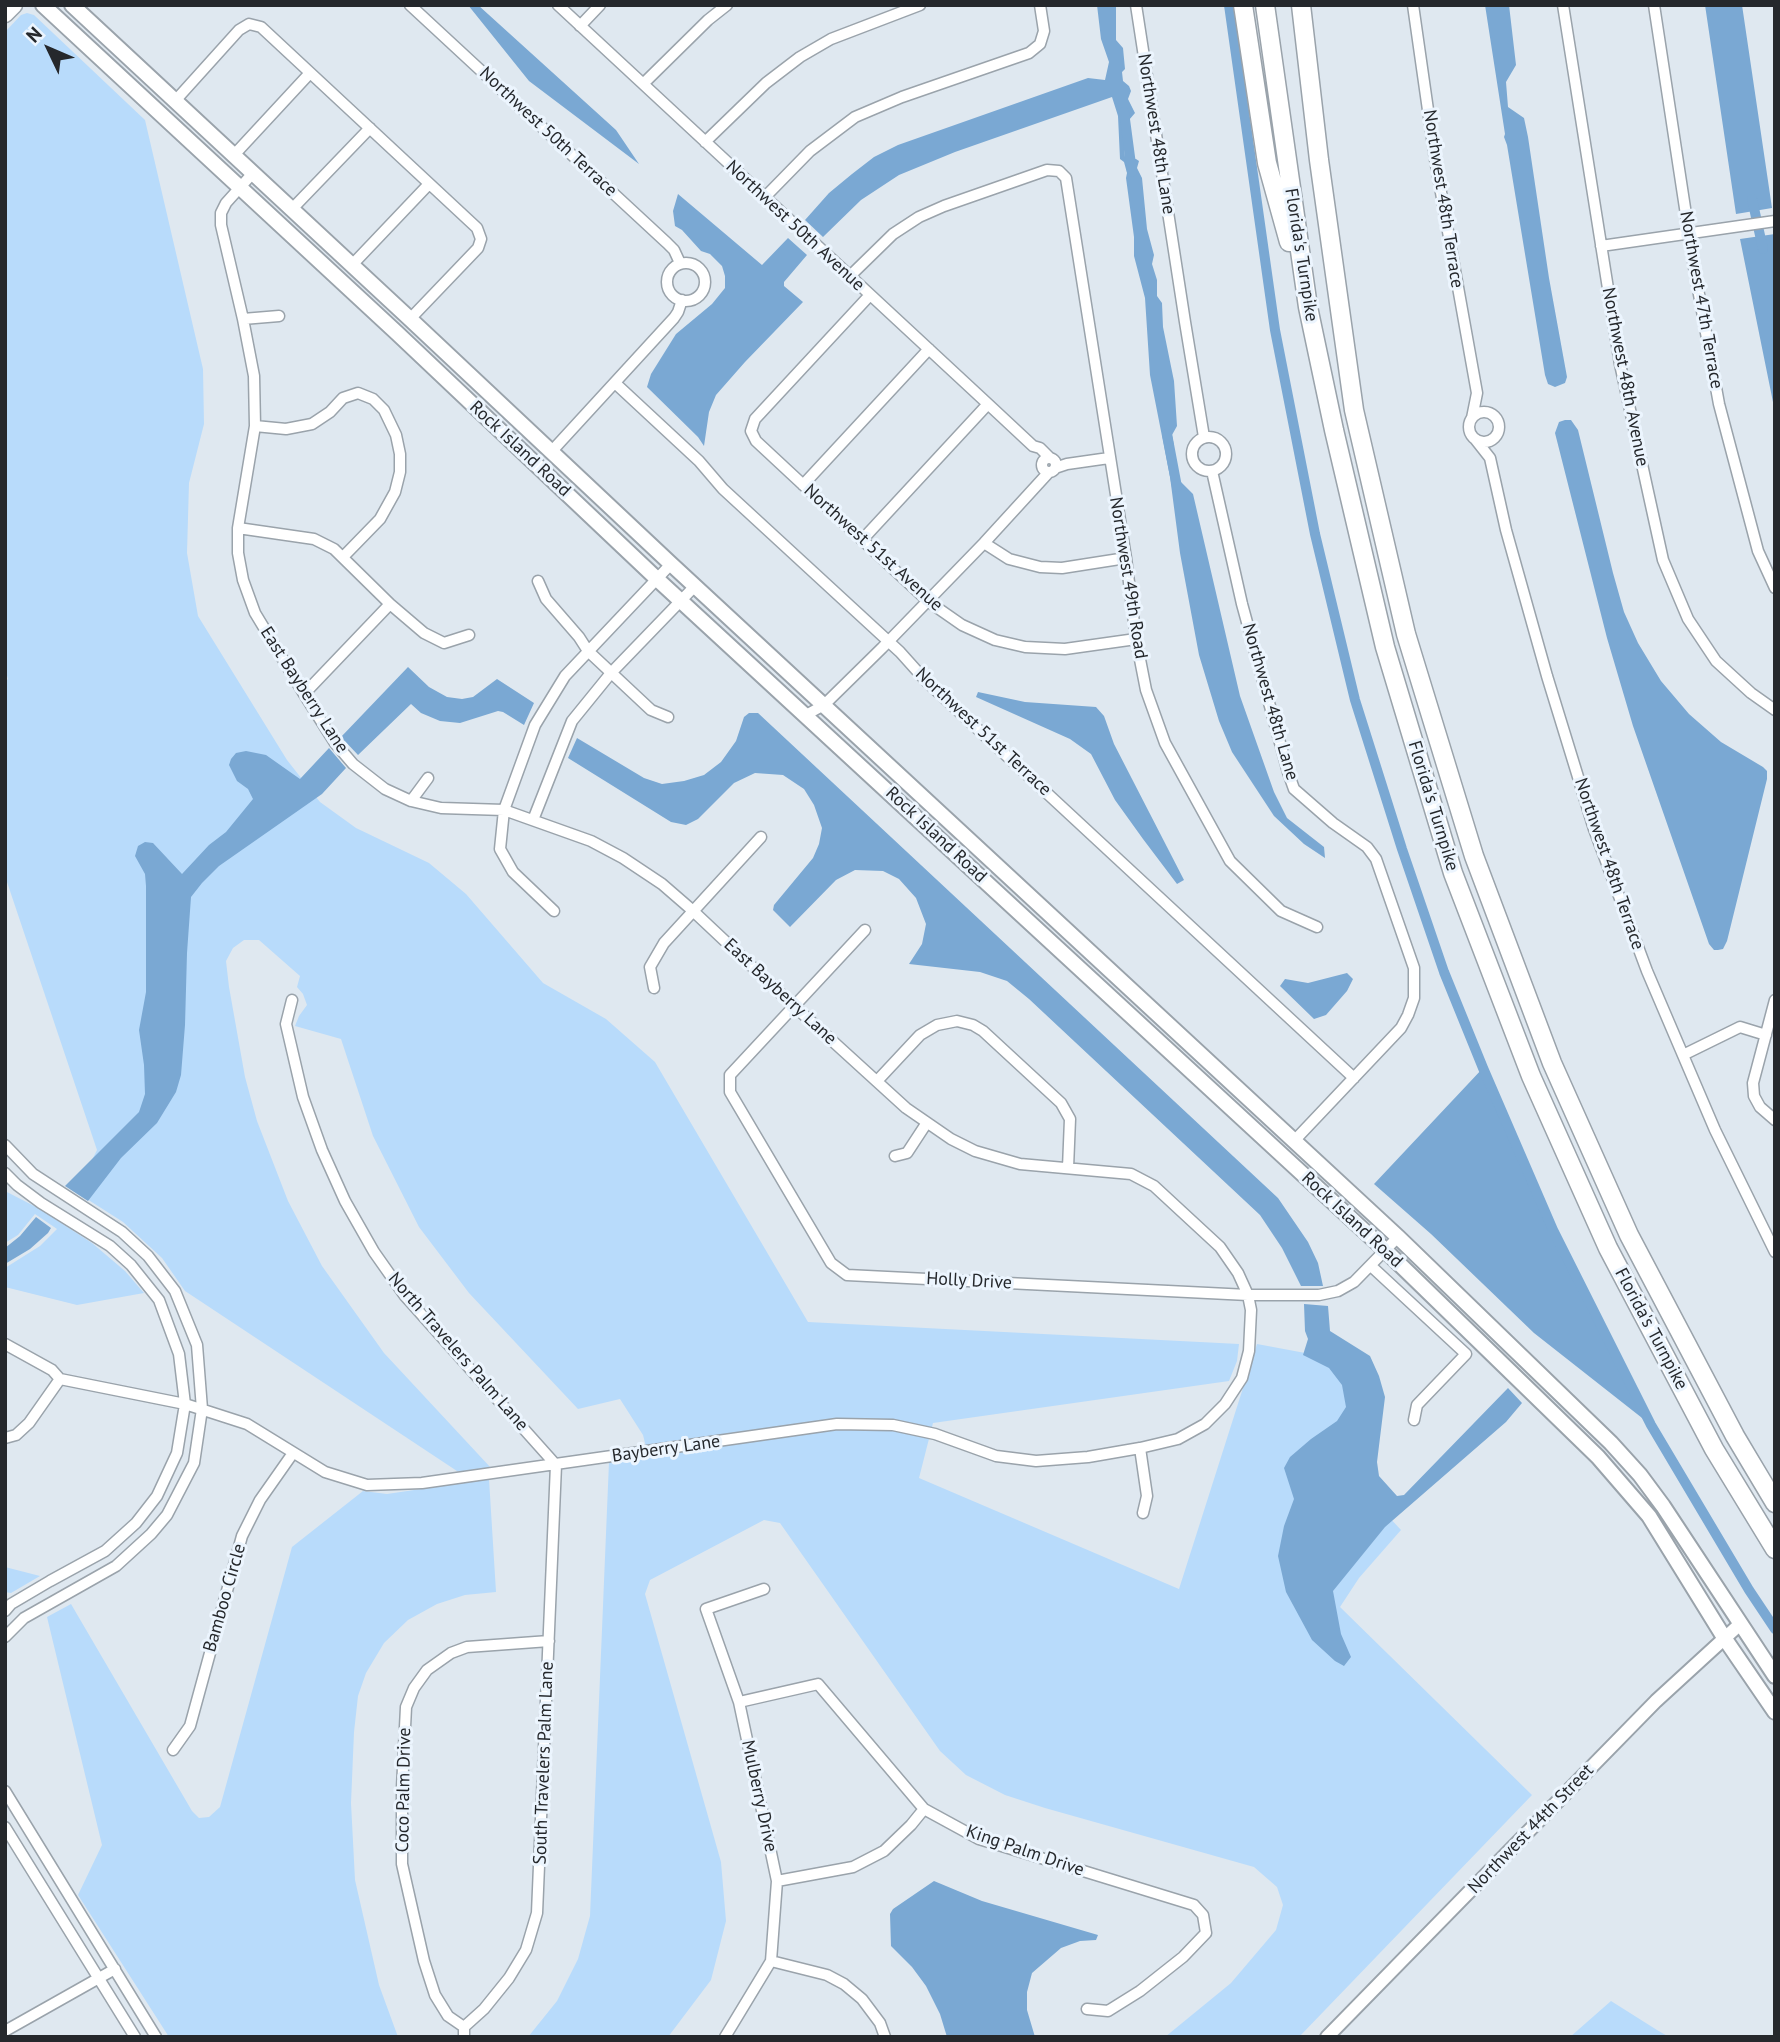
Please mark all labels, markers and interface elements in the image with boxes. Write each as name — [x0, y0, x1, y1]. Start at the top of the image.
north arrow — [14, 14, 84, 84]
text: N — [21, 22, 47, 47]
street label: Northwest 48th Lane — [1133, 52, 1179, 216]
street label: Northwest 50th Terrace — [475, 63, 621, 201]
street label: Northwest 48th Terrace — [1418, 108, 1468, 290]
street label: Northwest 50th Avenue — [721, 156, 869, 296]
street label: Florida's Turnpike — [1280, 187, 1322, 323]
street label: Northwest 47th Terrace — [1675, 210, 1727, 390]
street label: Northwest 48th Avenue — [1597, 286, 1653, 468]
street label: Rock Island Road — [465, 397, 575, 501]
street label: Northwest 51st Avenue — [799, 480, 947, 616]
street label: Northwest 49th Road — [1105, 496, 1151, 660]
street label: Northwest 48th Lane — [1237, 621, 1303, 783]
street label: East Bayberry Lane — [255, 623, 353, 757]
street label: Northwest 51st Terrace — [911, 663, 1055, 801]
street label: Florida's Turnpike — [1403, 738, 1463, 874]
street label: Northwest 48th Terrace — [1569, 775, 1649, 953]
street label: Rock Island Road — [881, 783, 991, 887]
street label: East Bayberry Lane — [719, 934, 841, 1050]
street label: Rock Island Road — [1297, 1168, 1407, 1272]
street label: Florida's Turnpike — [1610, 1264, 1692, 1394]
street label: North Travelers Palm Lane — [383, 1268, 533, 1436]
street label: Holly Drive — [926, 1268, 1012, 1294]
street label: Bayberry Lane — [611, 1431, 721, 1467]
street label: Bamboo Circle — [199, 1541, 251, 1655]
street label: South Travelers Palm Lane — [530, 1661, 558, 1865]
street label: Coco Palm Drive — [392, 1727, 416, 1853]
street label: Mulberry Drive — [737, 1738, 781, 1854]
street label: Northwest 44th Street — [1464, 1760, 1598, 1898]
street label: King Palm Drive — [963, 1821, 1087, 1881]

